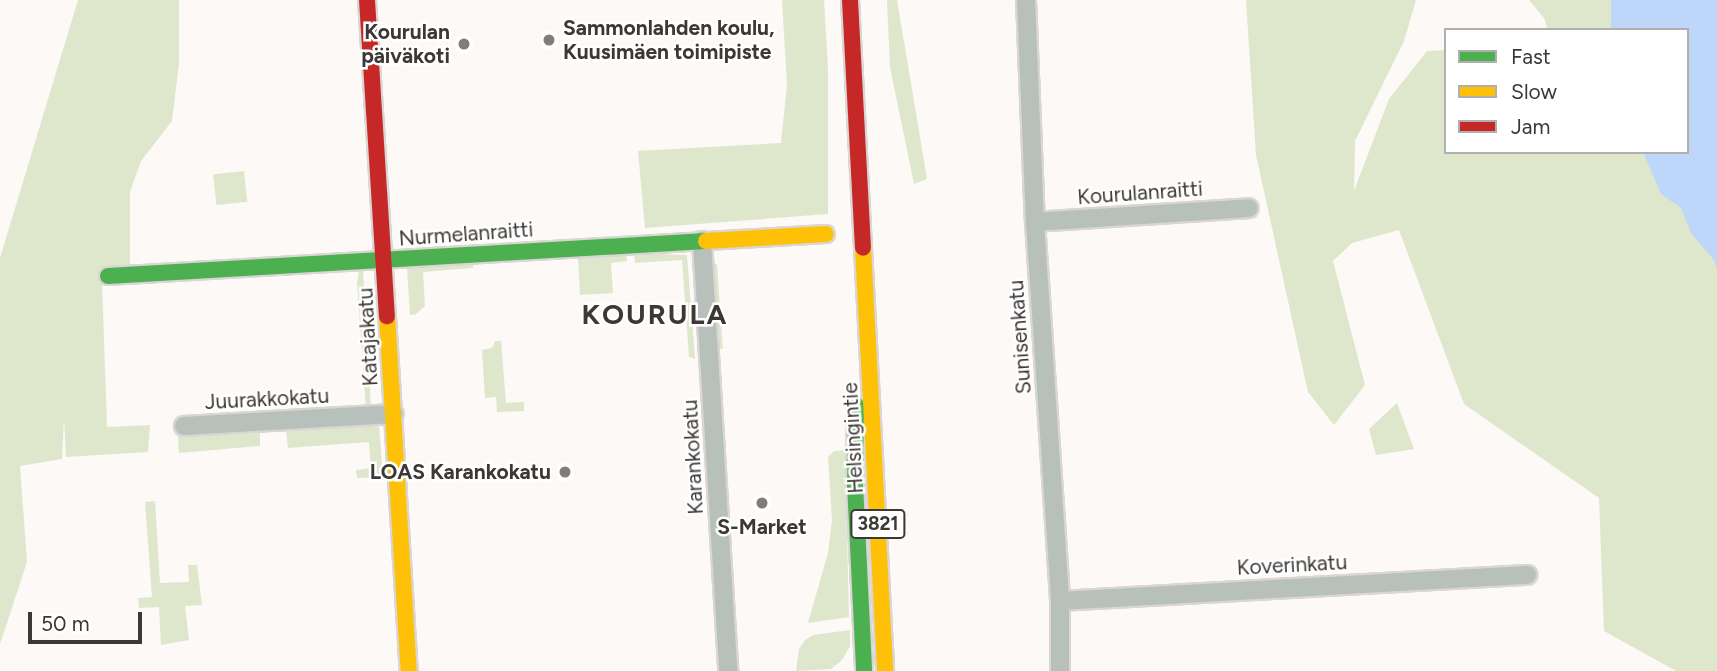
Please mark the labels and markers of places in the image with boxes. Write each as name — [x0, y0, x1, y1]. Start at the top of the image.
place label: Sammonlahden koulu, Kuusimäen toimipiste — [563, 15, 774, 65]
place label: Kourulan päiväkoti — [361, 19, 450, 69]
marker: Sammonlahden koulu, Kuusimäen toimipiste — [541, 32, 557, 48]
marker: Kourulan päiväkoti — [456, 36, 472, 52]
place label: LOAS Karankokatu — [370, 459, 551, 485]
marker: LOAS Karankokatu — [557, 464, 573, 480]
marker: S-Market — [754, 495, 770, 511]
place label: S-Market — [717, 514, 807, 540]

